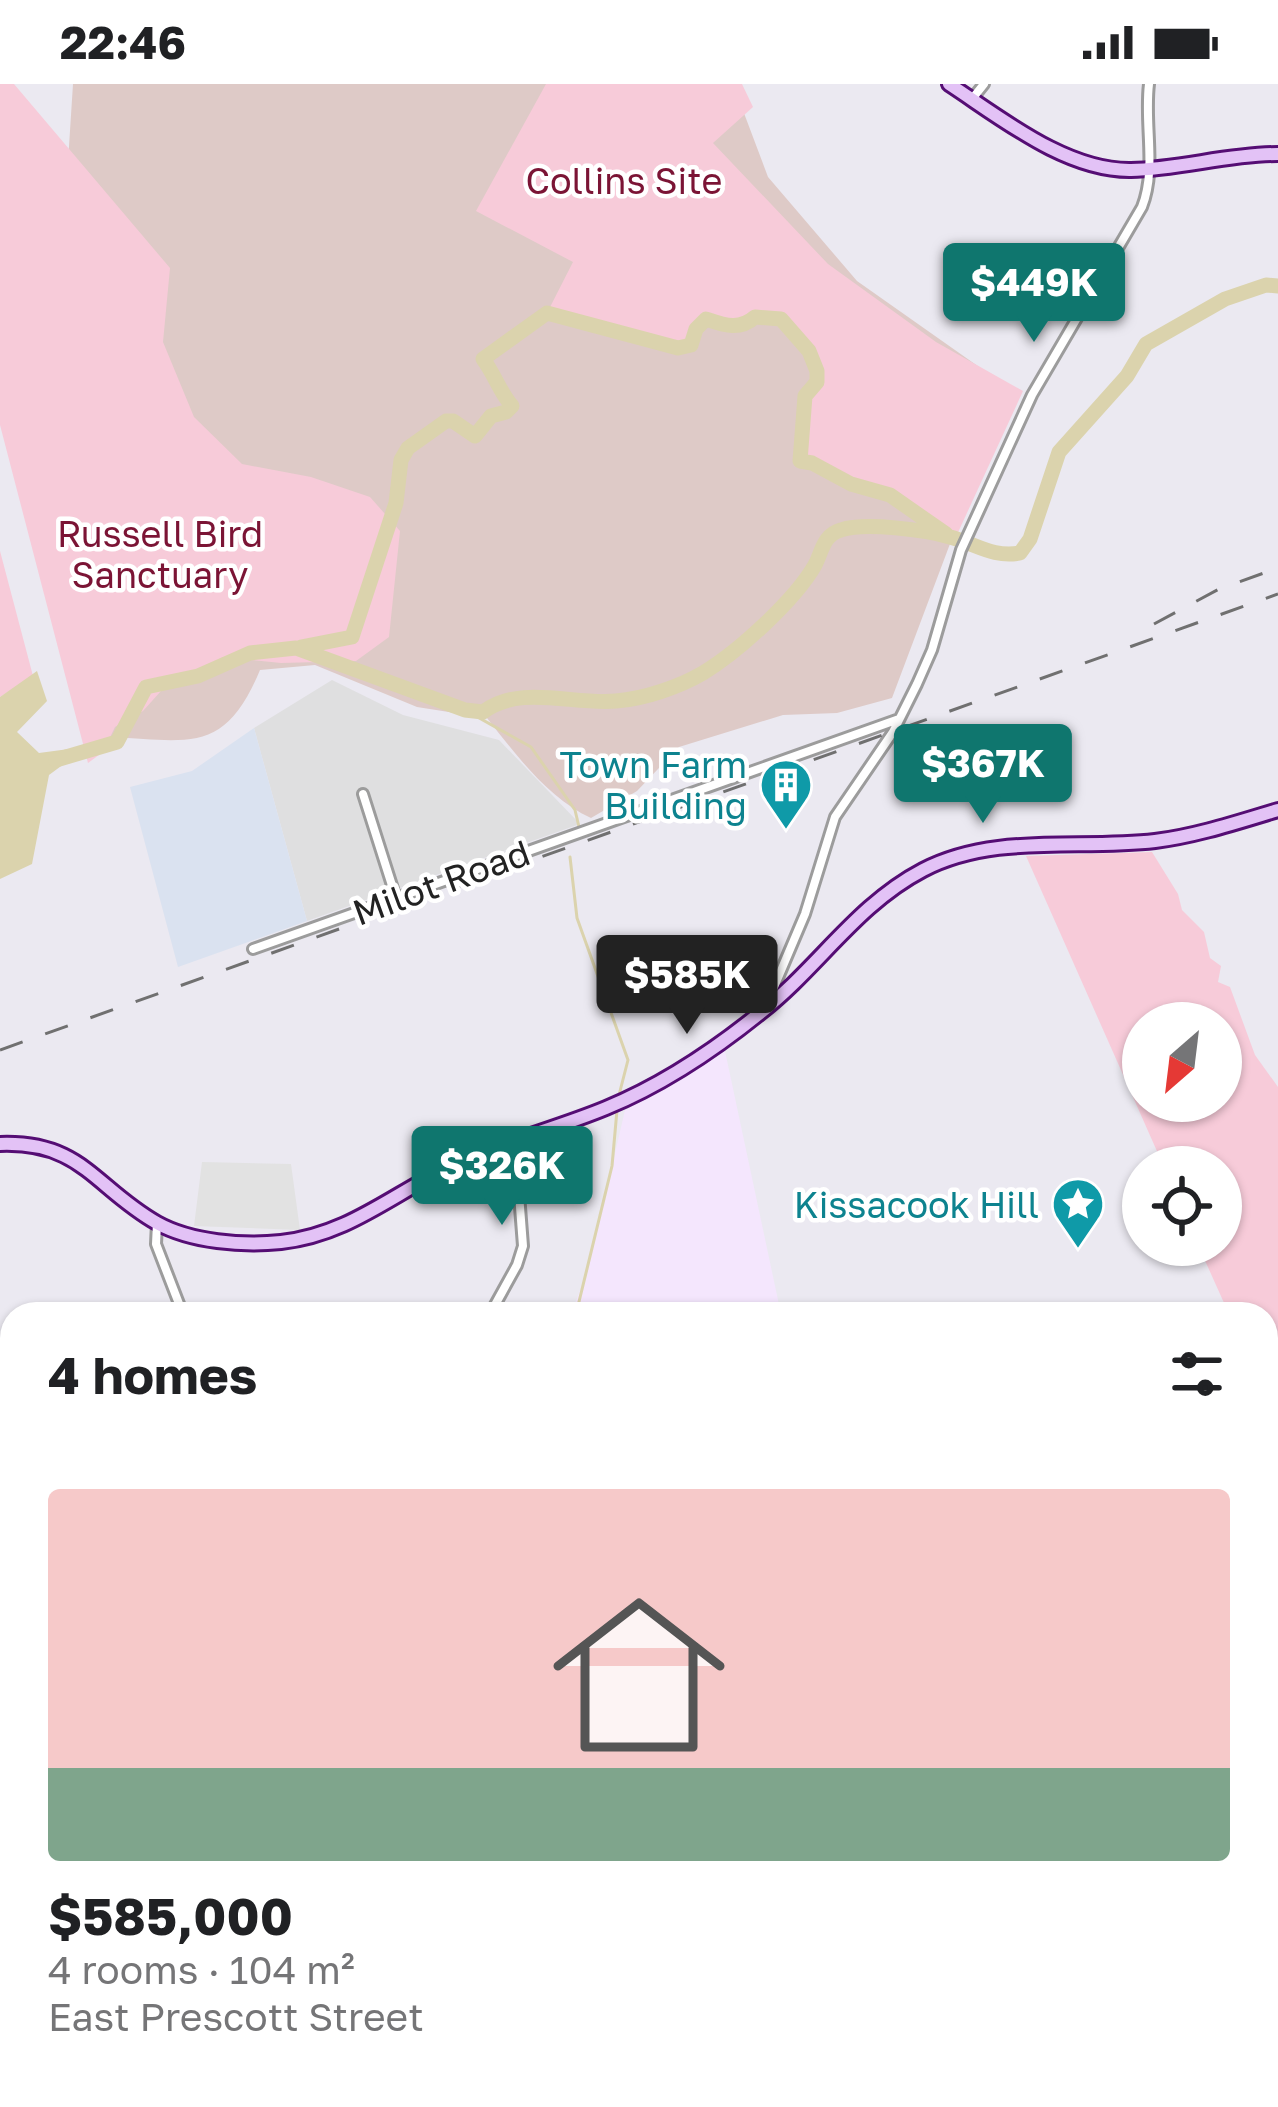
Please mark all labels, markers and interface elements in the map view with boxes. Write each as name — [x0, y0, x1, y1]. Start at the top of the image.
text: 22:46 — [60, 15, 186, 69]
park label: Collins Site — [526, 159, 722, 202]
pin: $449K — [950, 243, 1118, 345]
text: $449K — [970, 258, 1098, 305]
park label: Russell Bird Sanctuary — [57, 512, 263, 596]
pin: $367K — [899, 724, 1067, 826]
text: $367K — [921, 739, 1045, 786]
place label: Town Farm Building — [559, 743, 747, 827]
building icon: Town Farm Building — [758, 757, 814, 831]
street label: Milot Road — [347, 830, 535, 934]
pin: $585K — [603, 935, 771, 1037]
text: $585K — [624, 950, 750, 997]
north arrow — [1122, 1002, 1242, 1122]
map controls — [1122, 1002, 1242, 1266]
pin: $326K — [418, 1126, 586, 1228]
text: $326K — [439, 1141, 565, 1188]
button: locate — [1122, 1146, 1242, 1266]
place icon: Kissacook Hill — [1050, 1176, 1106, 1250]
place label: Kissacook Hill — [794, 1183, 1039, 1226]
icon: filters — [1164, 1341, 1230, 1407]
text: 4 homes — [48, 1344, 257, 1405]
icon: home — [531, 1567, 747, 1783]
text: $585,000 — [48, 1885, 293, 1946]
text: 4 rooms · 104 m² — [48, 1946, 355, 1993]
text: East Prescott Street — [48, 1993, 424, 2040]

